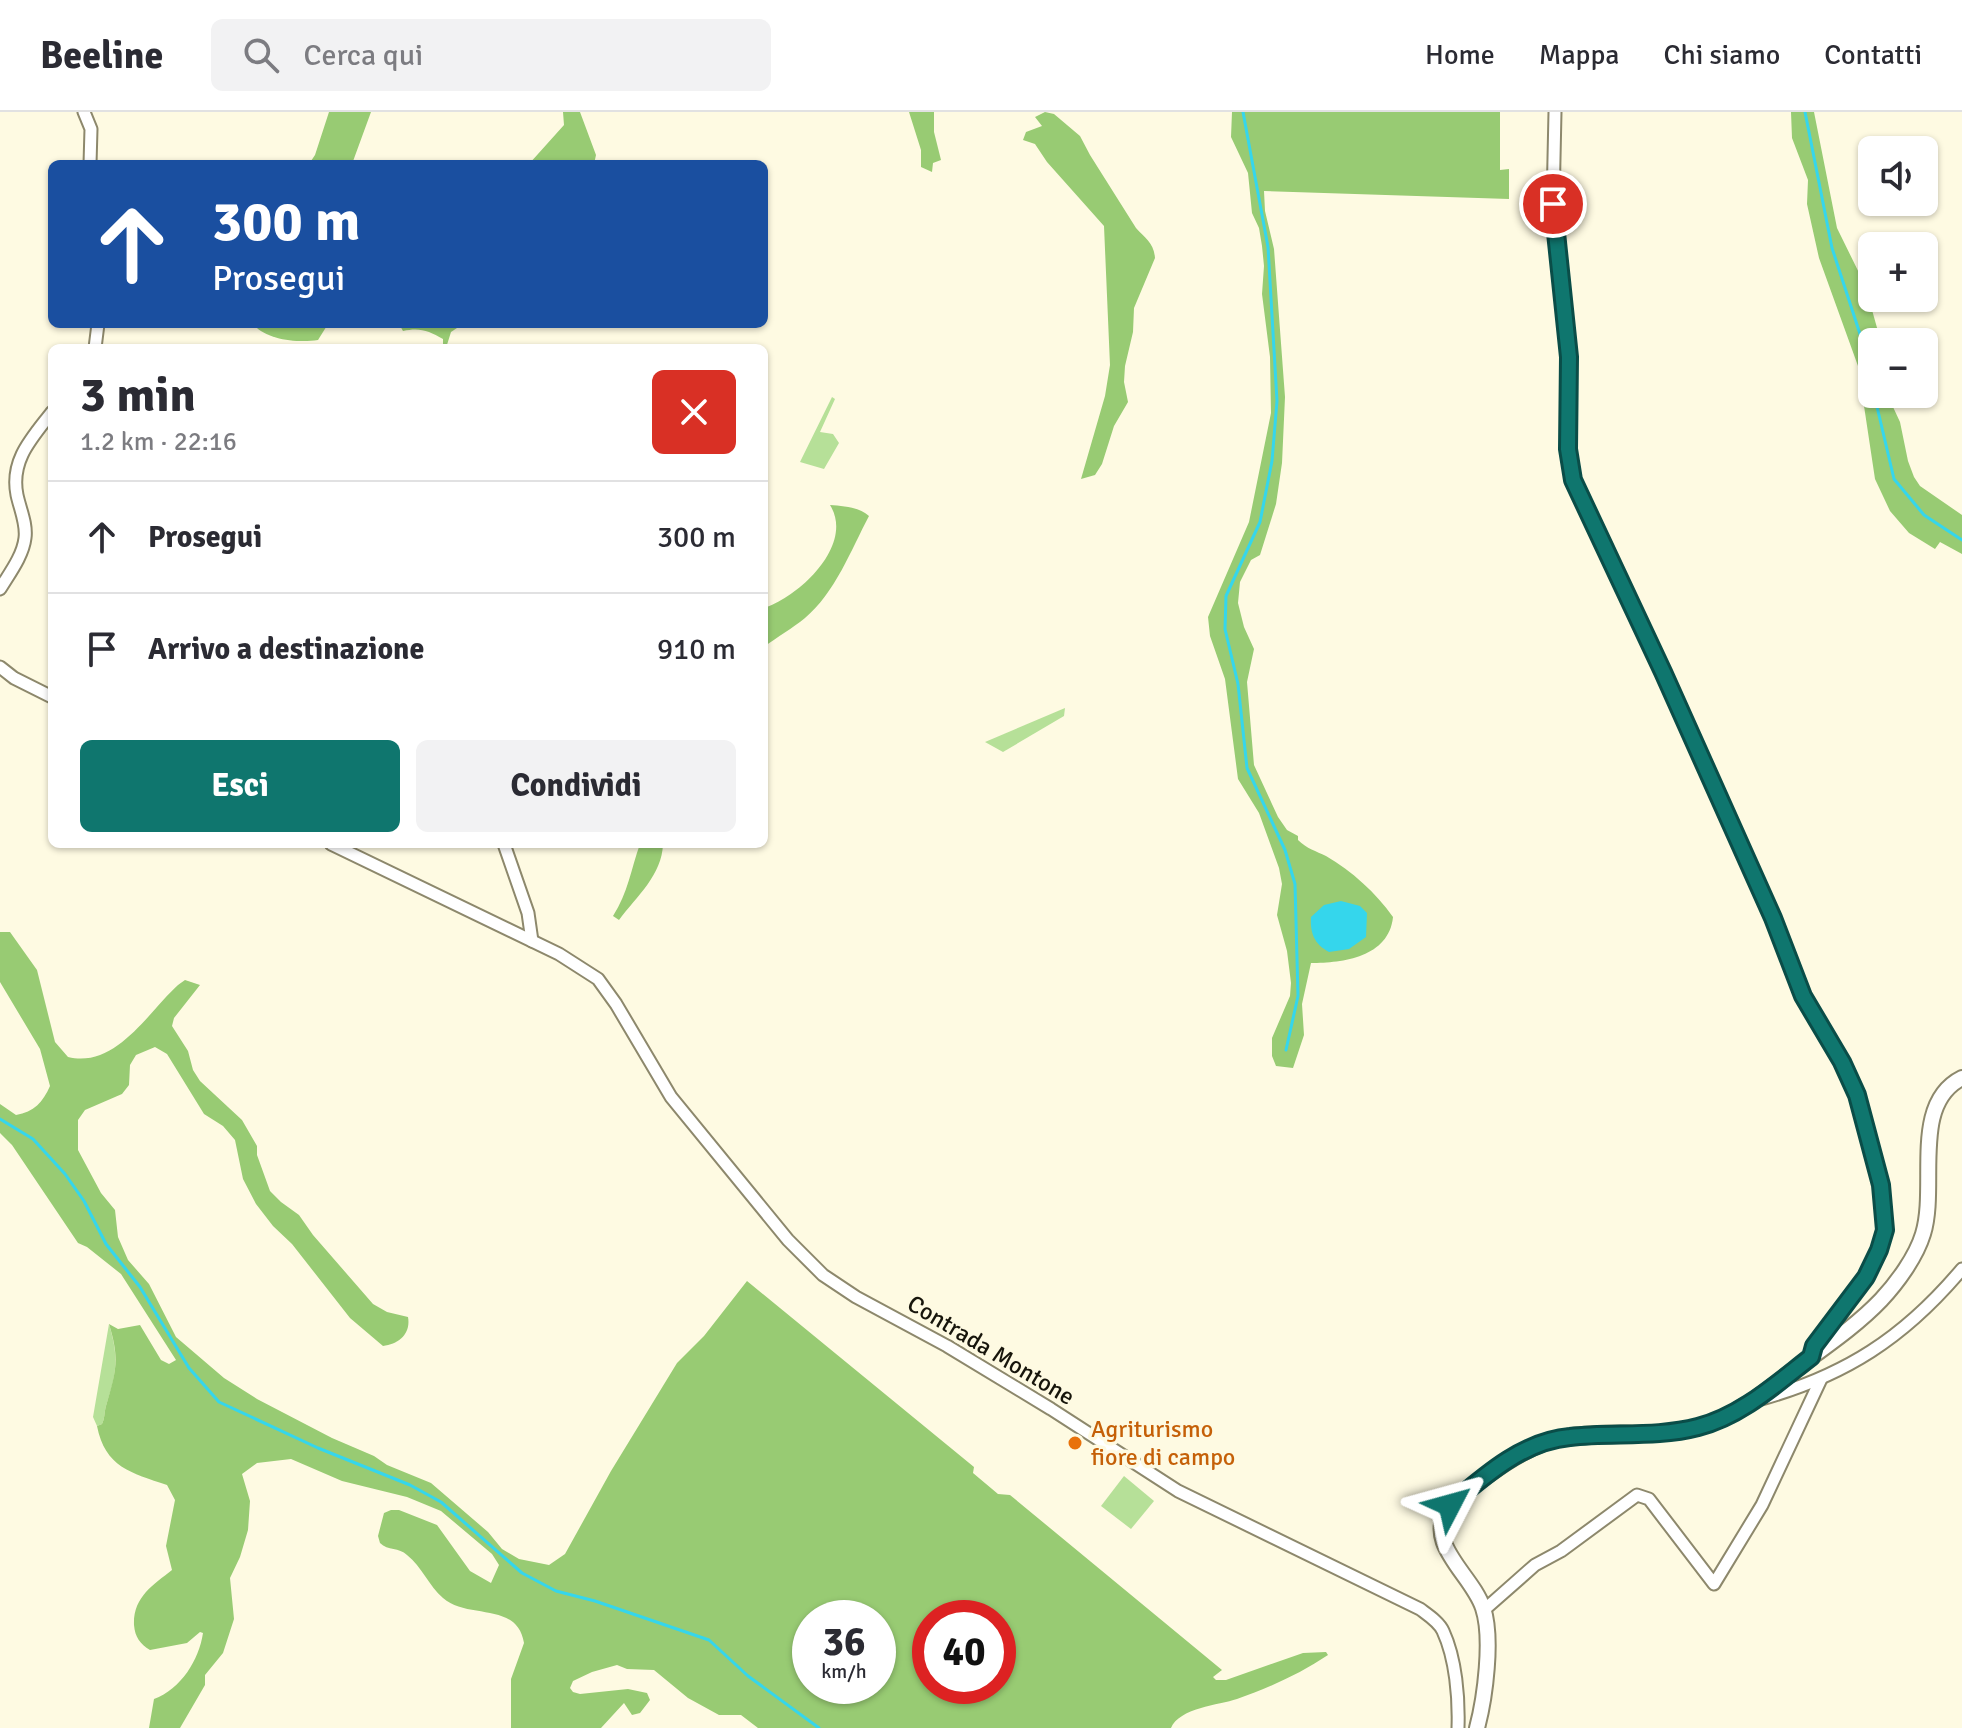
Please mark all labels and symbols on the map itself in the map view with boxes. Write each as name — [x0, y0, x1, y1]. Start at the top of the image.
pin — [1519, 170, 1587, 238]
street label: Contrada Montone — [902, 1288, 1080, 1412]
place label: Agriturismo fiore di campo — [1091, 1414, 1235, 1472]
marker: Agriturismo fiore di campo — [1066, 1434, 1084, 1452]
position arrow — [1408, 1463, 1492, 1547]
speed limit sign: 40 — [912, 1600, 1016, 1704]

